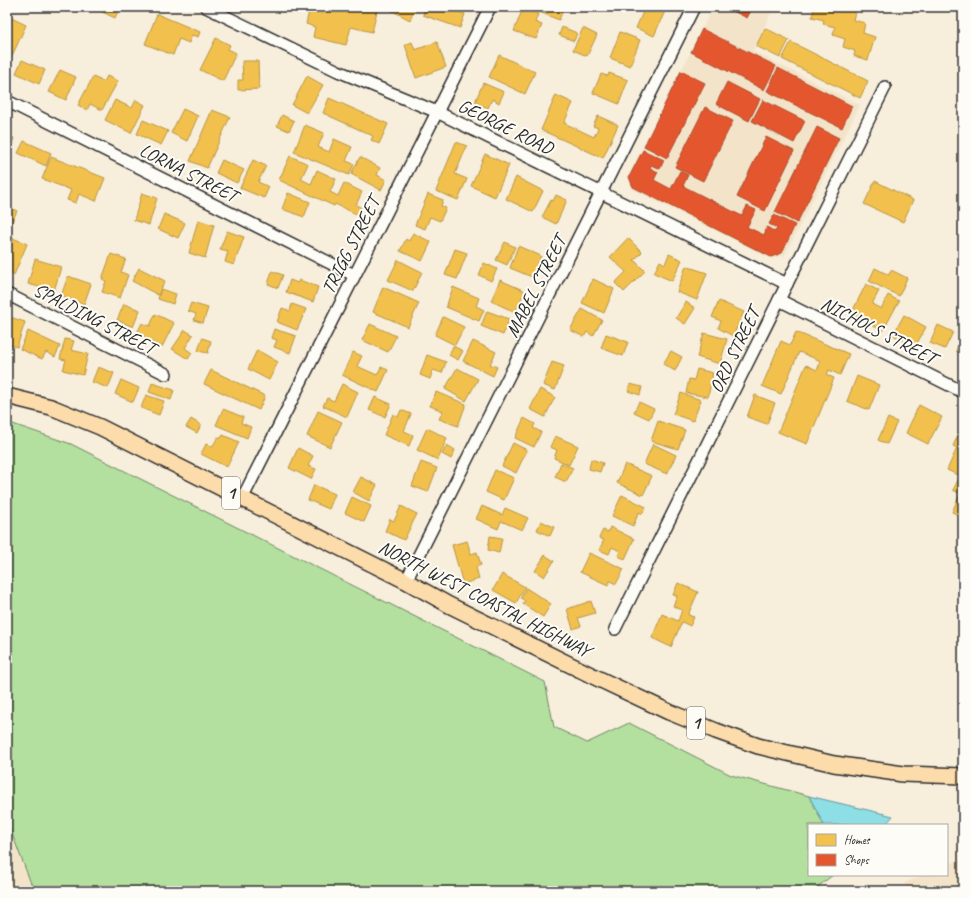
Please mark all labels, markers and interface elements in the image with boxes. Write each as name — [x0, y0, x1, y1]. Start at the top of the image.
street label: GEORGE ROAD — [454, 94, 559, 161]
street label: LORNA STREET — [135, 138, 245, 210]
street label: TRIGG STREET — [316, 188, 388, 298]
street label: MABEL STREET — [500, 228, 574, 341]
street label: SPALDING STREET — [29, 278, 164, 362]
street label: NICHOLS STREET — [817, 292, 945, 373]
street label: ORD STREET — [704, 299, 768, 397]
road number: 1 — [222, 477, 240, 509]
street label: NORTH WEST COASTAL HIGHWAY — [375, 535, 597, 664]
road number: 1 — [687, 707, 705, 739]
legend — [808, 824, 948, 876]
text: Homes — [844, 832, 871, 848]
text: Shops — [844, 852, 869, 868]

